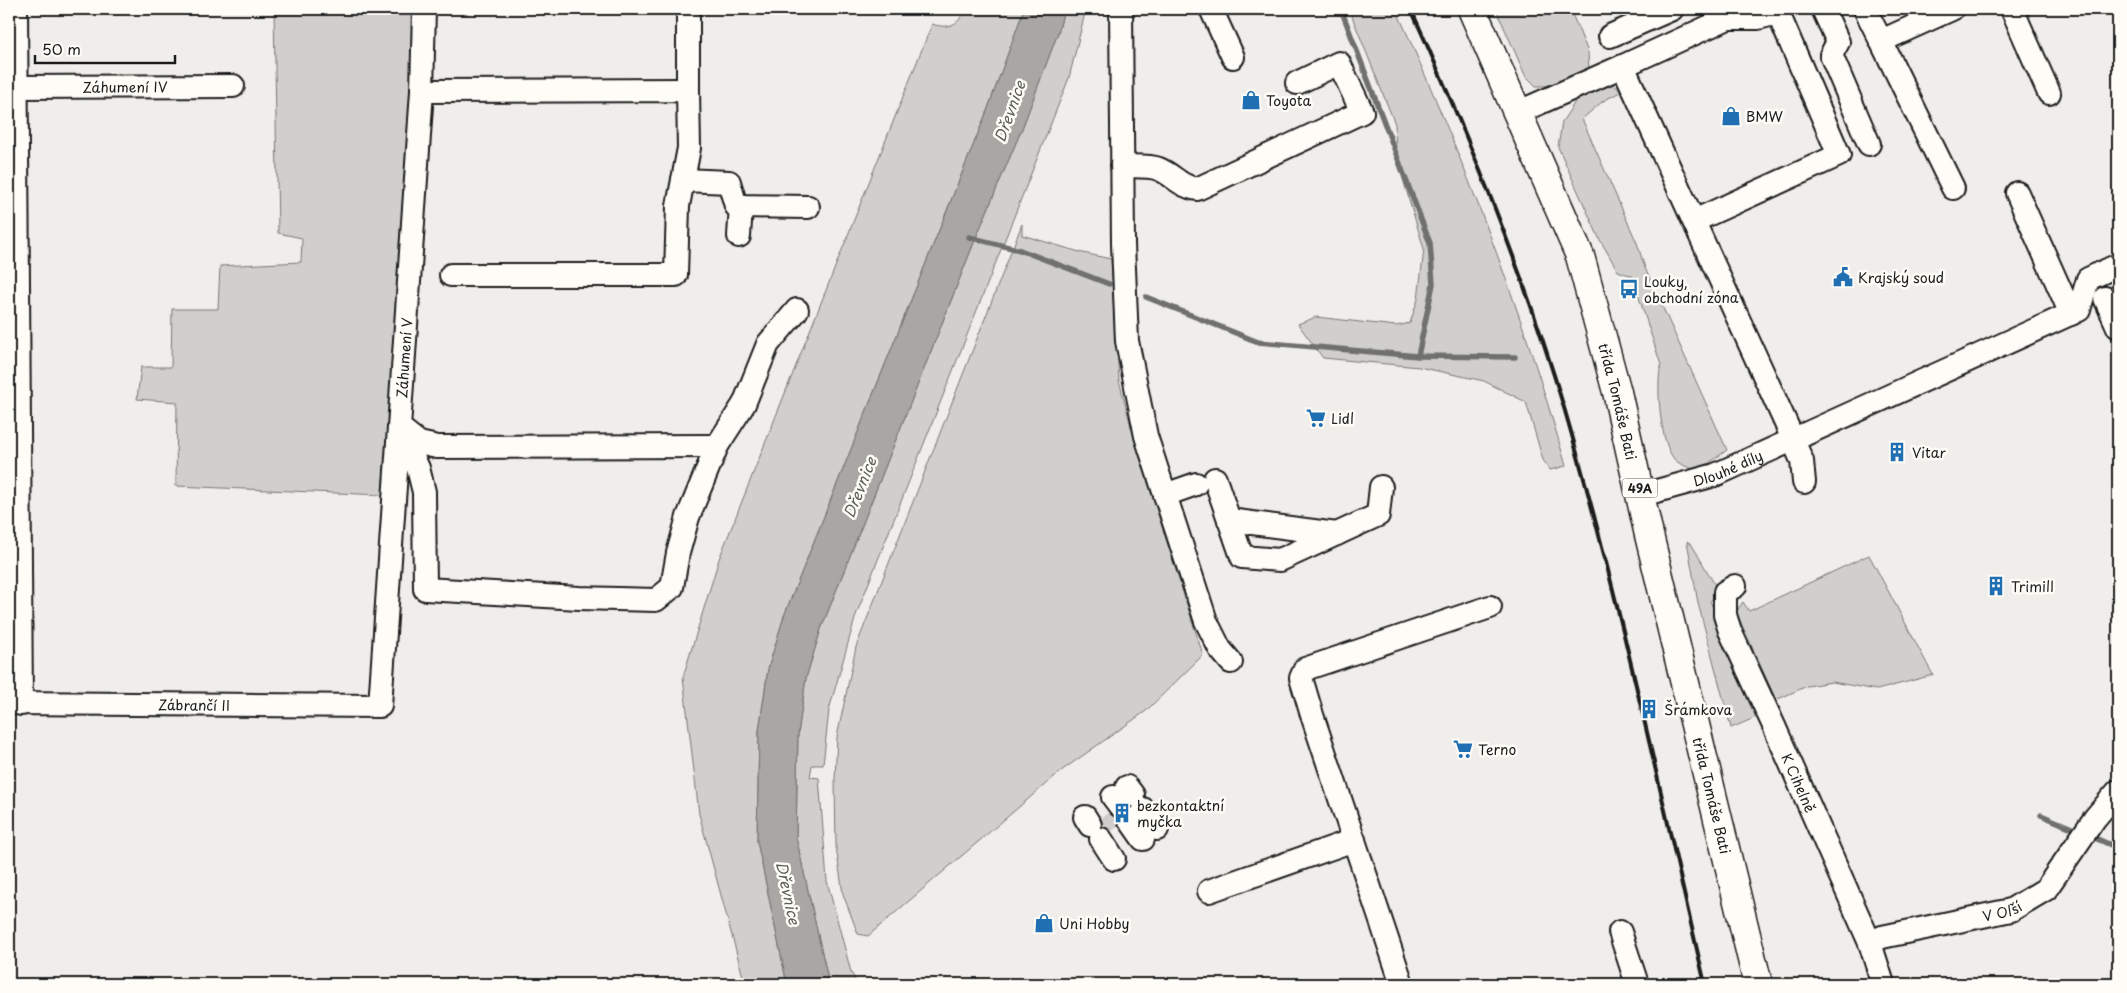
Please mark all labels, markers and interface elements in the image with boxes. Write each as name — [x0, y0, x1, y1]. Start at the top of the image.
scale bar — [35, 32, 175, 64]
text: 50 m — [42, 37, 81, 60]
street label: Záhumení IV — [82, 76, 168, 97]
water label: Dřevnice — [987, 76, 1031, 145]
shop icon: Toyota — [1240, 89, 1262, 111]
place label: Toyota — [1266, 90, 1311, 111]
shop icon: BMW — [1720, 105, 1742, 127]
place label: BMW — [1746, 106, 1783, 127]
public building icon: Krajský soud — [1832, 266, 1854, 288]
place label: Krajský soud — [1858, 267, 1944, 288]
place label: Louky, obchodní zóna — [1644, 271, 1739, 308]
bus stop icon: Louky, obchodní zóna — [1618, 278, 1640, 300]
street label: Záhumení V — [391, 317, 417, 399]
street label: třída Tomáše Bati — [1594, 341, 1642, 462]
supermarket icon: Lidl — [1305, 407, 1327, 429]
place label: Lidl — [1331, 408, 1354, 429]
building icon: Vitar — [1886, 441, 1908, 463]
place label: Vitar — [1912, 442, 1947, 463]
street label: Dlouhé díly — [1691, 444, 1766, 491]
water label: Dřevnice — [836, 452, 882, 521]
road number: 49A — [1622, 478, 1658, 498]
building icon: Trimill — [1985, 575, 2007, 597]
place label: Trimill — [2011, 576, 2054, 597]
street label: Zábrančí II — [158, 694, 230, 715]
building icon: Šrámkova — [1638, 698, 1660, 720]
place label: Šrámkova — [1664, 699, 1732, 720]
street label: třída Tomáše Bati — [1688, 735, 1737, 856]
supermarket icon: Terno — [1452, 738, 1474, 760]
place label: Terno — [1478, 739, 1516, 760]
street label: K Cihelně — [1777, 750, 1821, 816]
place label: bezkontaktní myčka — [1137, 795, 1224, 832]
building icon: bezkontaktní myčka — [1111, 802, 1133, 824]
water label: Dřevnice — [771, 860, 807, 927]
street label: V Olší — [1980, 896, 2026, 926]
shop icon: Uni Hobby — [1033, 912, 1055, 934]
place label: Uni Hobby — [1059, 913, 1130, 934]

